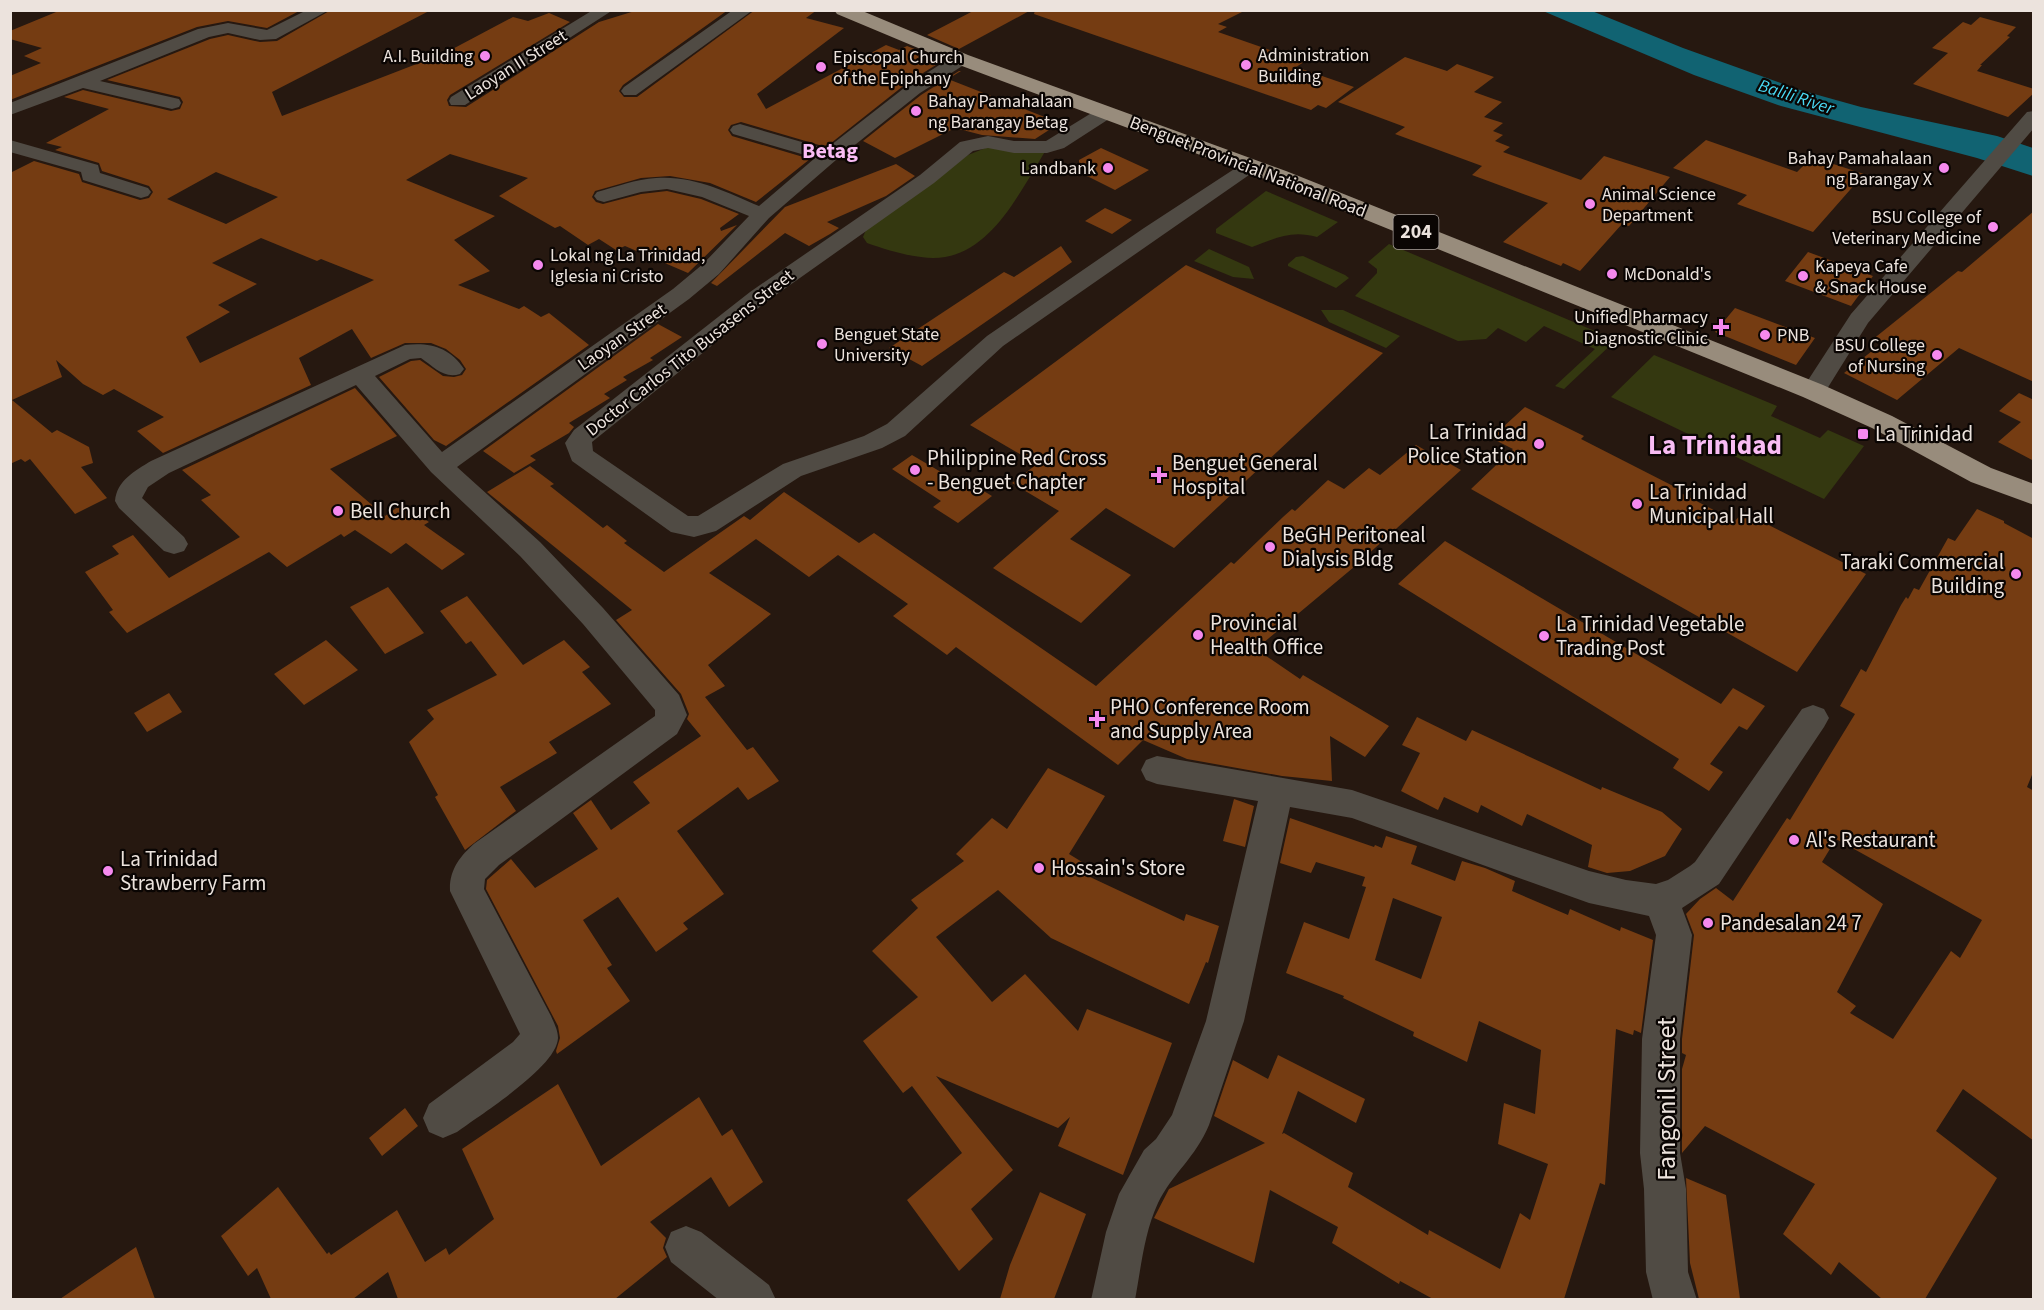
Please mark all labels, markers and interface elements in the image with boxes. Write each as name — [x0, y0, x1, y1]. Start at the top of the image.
street label: Laoyan II Street — [460, 24, 572, 106]
place label: Administration Building — [1258, 43, 1369, 89]
place label: A.I. Building — [383, 44, 473, 69]
place label: Episcopal Church of the Epiphany — [833, 45, 963, 91]
marker: A.I. Building — [478, 49, 492, 63]
marker: Administration Building — [1239, 58, 1253, 72]
marker: Episcopal Church of the Epiphany — [814, 60, 828, 74]
water label: Balili River — [1755, 73, 1838, 121]
place label: Bahay Pamahalaan ng Barangay Betag — [928, 89, 1072, 135]
marker: Bahay Pamahalaan ng Barangay Betag — [909, 104, 923, 118]
street label: Benguet Provincial National Road — [1126, 110, 1370, 224]
district label: Betag — [802, 135, 858, 167]
place label: Bahay Pamahalaan ng Barangay X — [1788, 146, 1932, 192]
place label: Landbank — [1021, 156, 1096, 181]
marker: Landbank — [1101, 161, 1115, 175]
marker: Bahay Pamahalaan ng Barangay X — [1937, 161, 1951, 175]
place label: Animal Science Department — [1602, 182, 1716, 228]
marker: Animal Science Department — [1583, 197, 1597, 211]
place label: BSU College of Veterinary Medicine — [1832, 205, 1982, 251]
road number: 204 — [1394, 215, 1438, 249]
marker: BSU College of Veterinary Medicine — [1986, 220, 2000, 234]
place label: Lokal ng La Trinidad, Iglesia ni Cristo — [550, 243, 706, 289]
place label: Kapeya Cafe & Snack House — [1815, 254, 1927, 300]
marker: Lokal ng La Trinidad, Iglesia ni Cristo — [531, 258, 545, 272]
place label: McDonald's — [1624, 262, 1711, 287]
street label: Doctor Carlos Tito Busasens Street — [581, 264, 799, 442]
marker: McDonald's — [1605, 267, 1619, 281]
marker: Kapeya Cafe & Snack House — [1796, 269, 1810, 283]
street label: Laoyan Street — [573, 297, 671, 377]
place label: Unified Pharmacy Diagnostic Clinic — [1574, 305, 1709, 351]
marker: Unified Pharmacy Diagnostic Clinic — [1712, 318, 1730, 336]
place label: Benguet State University — [834, 322, 939, 368]
place label: PNB — [1777, 323, 1809, 348]
marker: PNB — [1758, 328, 1772, 342]
place label: BSU College of Nursing — [1834, 333, 1925, 379]
marker: Benguet State University — [815, 337, 829, 351]
marker: BSU College of Nursing — [1930, 348, 1944, 362]
place label: La Trinidad Police Station — [1407, 417, 1527, 471]
place label: La Trinidad — [1875, 419, 1973, 449]
district label: La Trinidad — [1648, 426, 1782, 465]
marker: La Trinidad — [1856, 427, 1870, 441]
marker: La Trinidad Police Station — [1532, 437, 1546, 451]
place label: Philippine Red Cross - Benguet Chapter — [927, 443, 1107, 497]
place label: Benguet General Hospital — [1172, 448, 1318, 502]
marker: Philippine Red Cross - Benguet Chapter — [908, 463, 922, 477]
marker: Benguet General Hospital — [1150, 466, 1168, 484]
place label: La Trinidad Municipal Hall — [1649, 477, 1774, 531]
place label: Bell Church — [350, 496, 451, 526]
marker: La Trinidad Municipal Hall — [1630, 497, 1644, 511]
marker: Bell Church — [331, 504, 345, 518]
place label: BeGH Peritoneal Dialysis Bldg — [1282, 520, 1426, 574]
marker: BeGH Peritoneal Dialysis Bldg — [1263, 540, 1277, 554]
place label: Taraki Commercial Building — [1840, 547, 2004, 601]
marker: Taraki Commercial Building — [2009, 567, 2023, 581]
place label: Provincial Health Office — [1210, 608, 1323, 662]
place label: La Trinidad Vegetable Trading Post — [1556, 609, 1744, 663]
marker: Provincial Health Office — [1191, 628, 1205, 642]
marker: La Trinidad Vegetable Trading Post — [1537, 629, 1551, 643]
place label: PHO Conference Room and Supply Area — [1110, 692, 1310, 746]
marker: PHO Conference Room and Supply Area — [1088, 710, 1106, 728]
place label: Al's Restaurant — [1806, 825, 1936, 855]
marker: Al's Restaurant — [1787, 833, 1801, 847]
place label: La Trinidad Strawberry Farm — [120, 844, 266, 898]
place label: Hossain's Store — [1051, 853, 1185, 883]
marker: Hossain's Store — [1032, 861, 1046, 875]
marker: La Trinidad Strawberry Farm — [101, 864, 115, 878]
place label: Pandesalan 24 7 — [1720, 908, 1862, 938]
marker: Pandesalan 24 7 — [1701, 916, 1715, 930]
street label: Fangonil Street — [1648, 1017, 1685, 1181]

